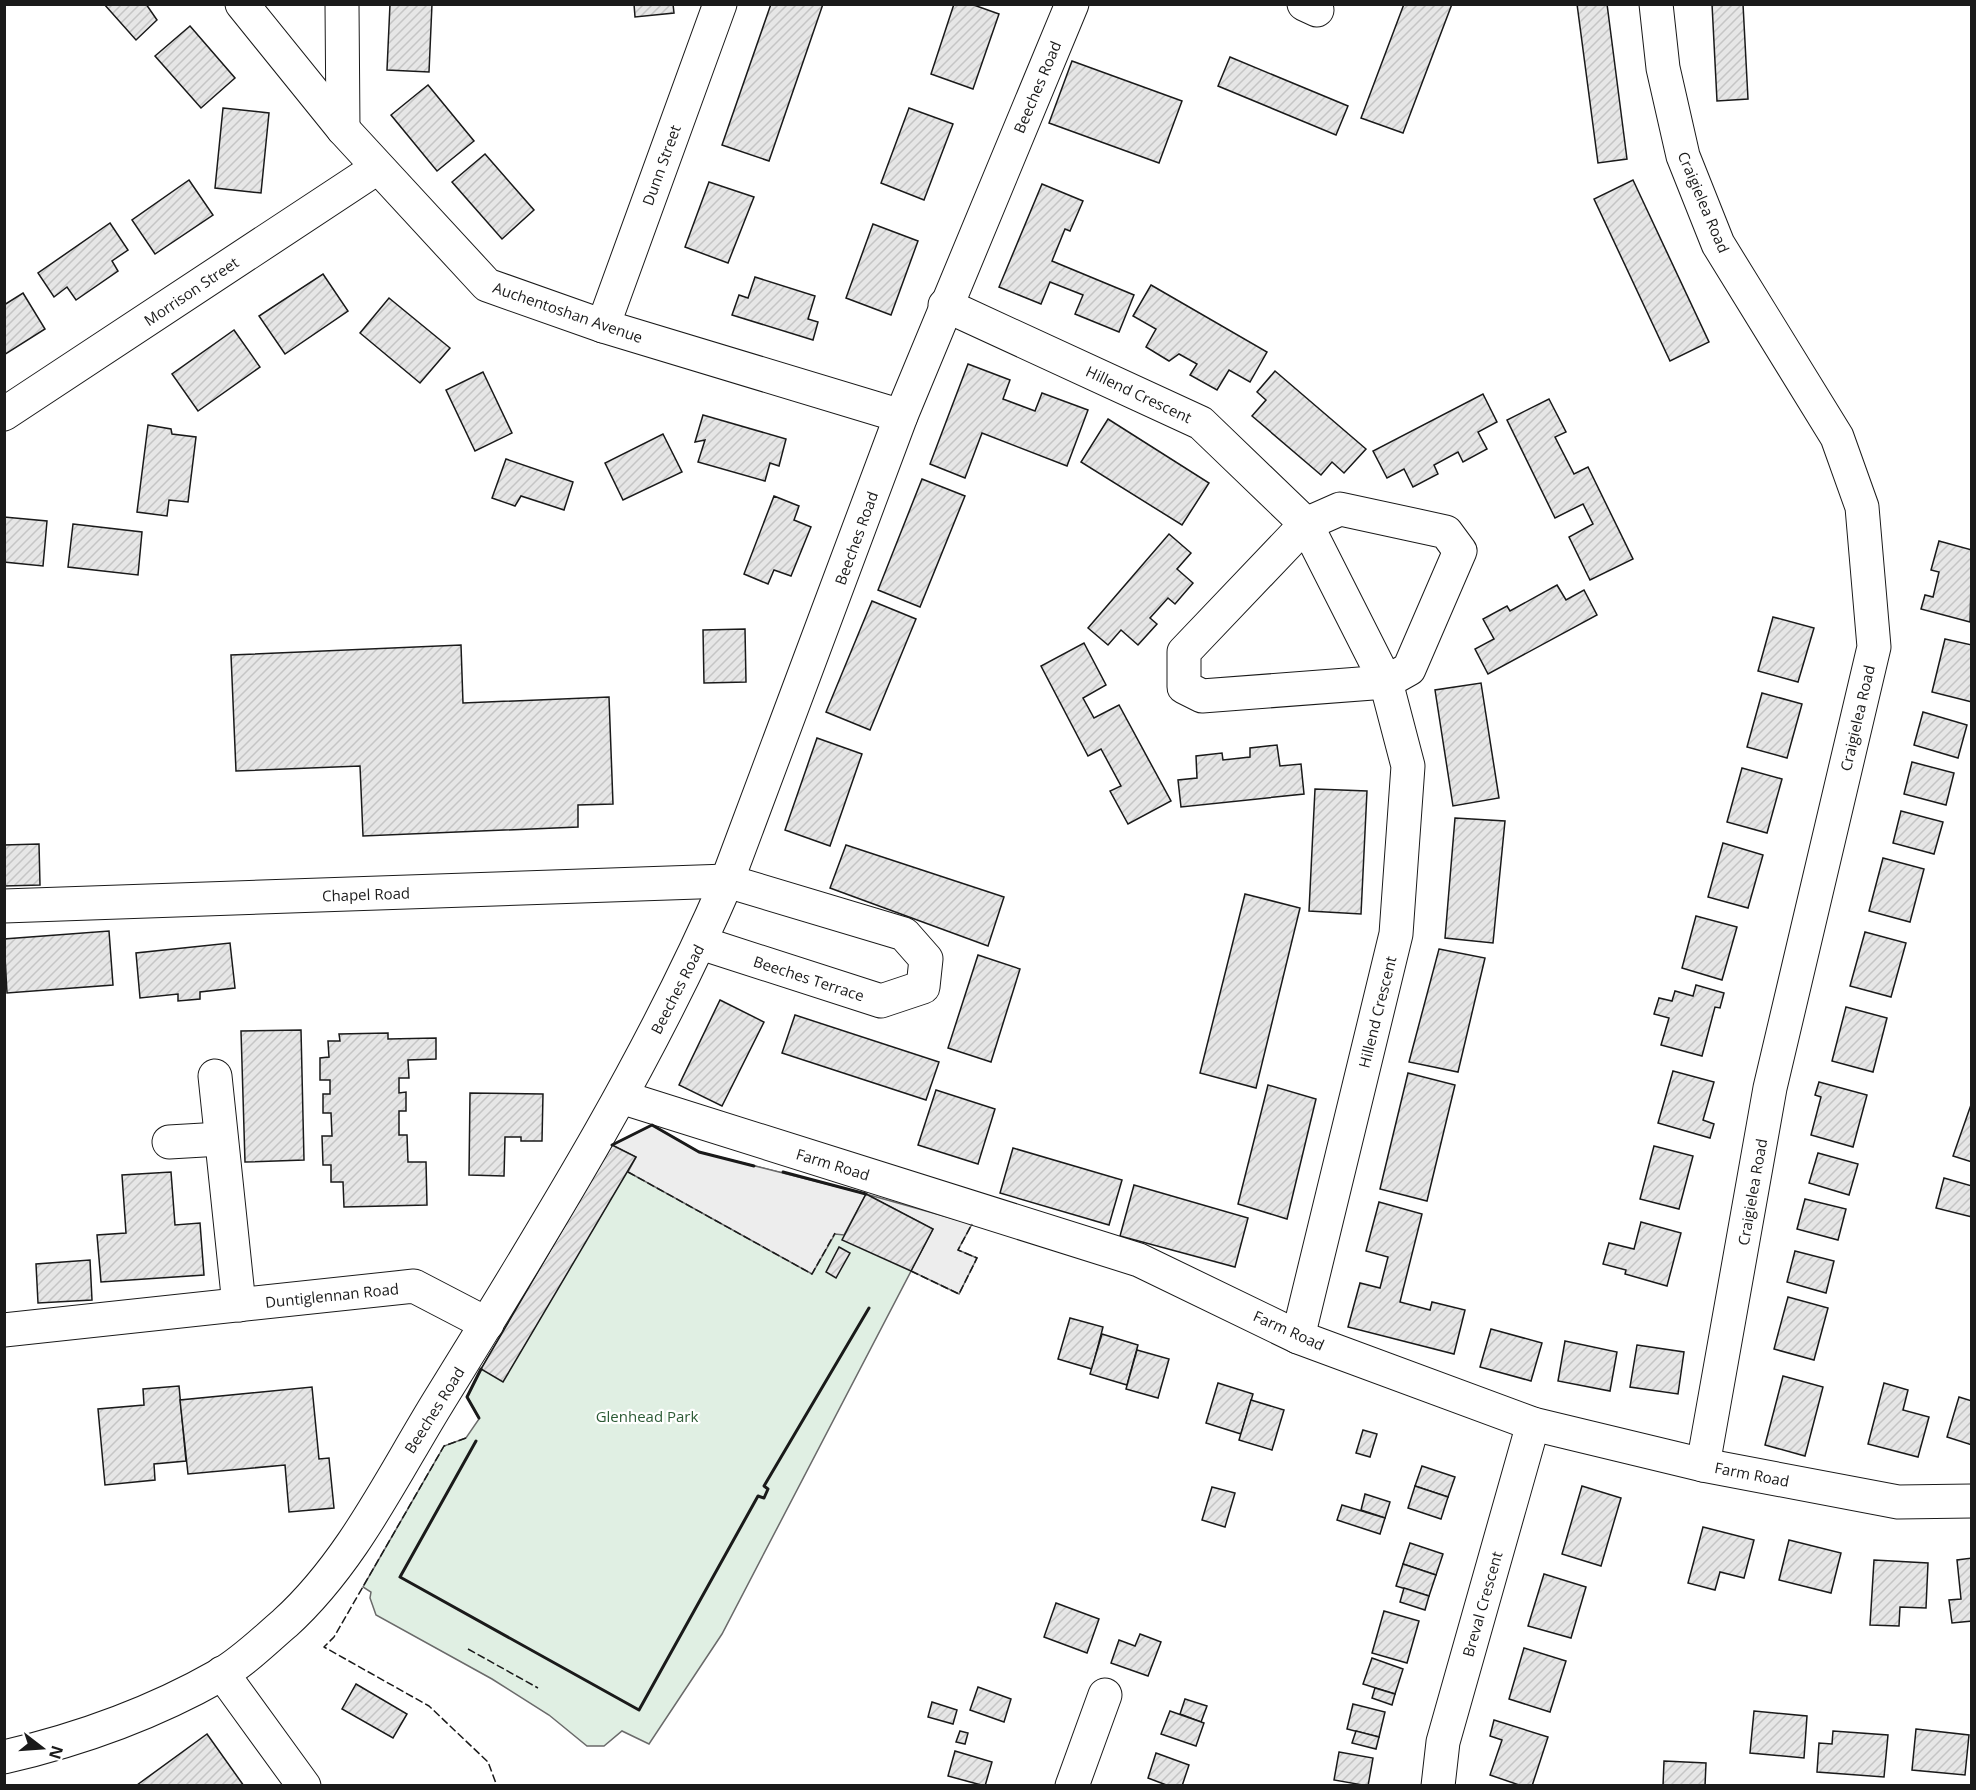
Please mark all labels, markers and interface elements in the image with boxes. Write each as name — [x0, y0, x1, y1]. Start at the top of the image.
street label: Beeches Road — [1009, 38, 1065, 136]
street label: Dunn Street — [637, 122, 685, 208]
street label: Craigielea Road — [1674, 148, 1734, 256]
street label: Morrison Street — [140, 252, 242, 330]
street label: Auchentoshan Avenue — [490, 277, 646, 347]
street label: Hillend Crescent — [1083, 361, 1195, 427]
street label: Beeches Road — [830, 488, 882, 588]
street label: Craigielea Road — [1835, 663, 1879, 773]
street label: Chapel Road — [322, 882, 410, 906]
street label: Beeches Road — [646, 941, 708, 1037]
street label: Beeches Terrace — [751, 951, 867, 1005]
street label: Hillend Crescent — [1353, 954, 1401, 1070]
street label: Craigielea Road — [1733, 1137, 1771, 1247]
street label: Farm Road — [794, 1143, 872, 1185]
street label: Duntiglennan Road — [264, 1278, 400, 1312]
street label: Farm Road — [1250, 1305, 1328, 1355]
street label: Beeches Road — [400, 1363, 468, 1457]
park label: Glenhead Park — [596, 1406, 698, 1426]
street label: Farm Road — [1713, 1457, 1791, 1491]
street label: Breval Crescent — [1457, 1549, 1507, 1659]
north arrow — [12, 1718, 72, 1778]
text: N — [44, 1743, 69, 1762]

